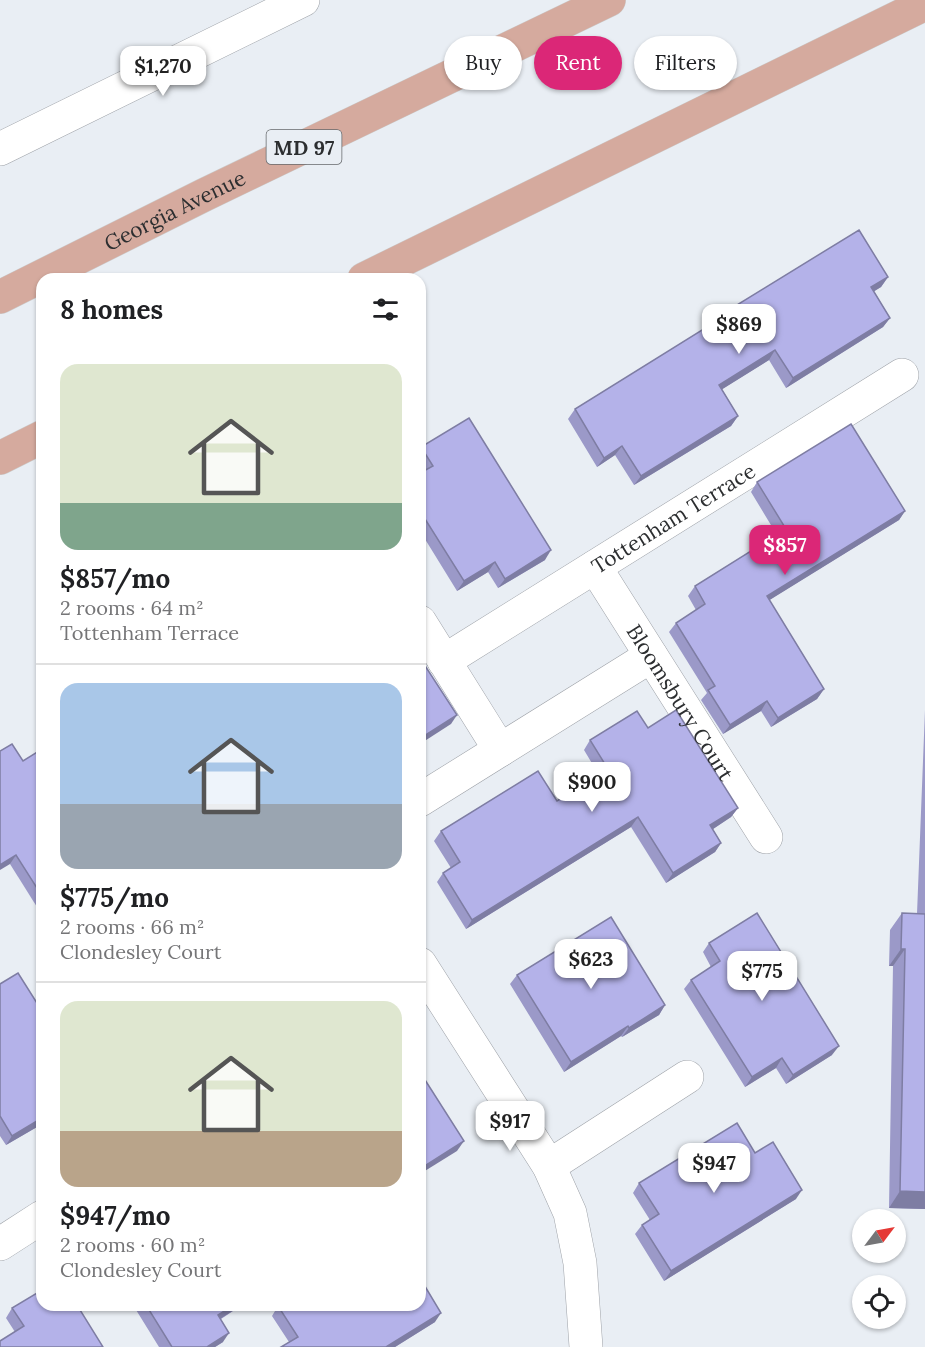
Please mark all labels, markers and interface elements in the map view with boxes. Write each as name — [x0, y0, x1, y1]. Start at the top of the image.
chip: Buy — [444, 36, 522, 90]
chip: Rent — [534, 36, 622, 90]
chip: Filters — [634, 36, 737, 90]
pin: $1,270 — [114, 46, 212, 97]
text: $1,270 — [134, 53, 192, 78]
road number: MD 97 — [266, 130, 342, 164]
street label: Georgia Avenue — [99, 164, 250, 256]
text: 8 homes — [60, 293, 163, 326]
icon: filters — [369, 293, 402, 326]
pin: $869 — [703, 304, 775, 355]
text: $869 — [716, 311, 762, 336]
icon: home — [177, 403, 285, 511]
street label: Tottenham Terrace — [586, 457, 760, 579]
pin: $857 — [749, 525, 821, 576]
text: $857 — [763, 532, 807, 557]
text: $857/mo — [60, 562, 170, 595]
text: 2 rooms · 64 m² — [60, 595, 204, 620]
street label: Bloomsbury Court — [621, 619, 740, 786]
text: Tottenham Terrace — [60, 620, 239, 645]
icon: home — [177, 722, 285, 830]
pin: $900 — [556, 762, 628, 813]
text: $900 — [568, 769, 616, 794]
text: $775/mo — [60, 881, 169, 914]
text: 2 rooms · 66 m² — [60, 914, 205, 939]
text: Clondesley Court — [60, 939, 221, 964]
pin: $623 — [555, 939, 627, 990]
text: $623 — [568, 946, 614, 971]
pin: $775 — [726, 951, 798, 1002]
text: $775 — [741, 958, 783, 983]
icon: home — [177, 1040, 285, 1148]
pin: $917 — [474, 1101, 546, 1152]
text: $917 — [490, 1108, 530, 1133]
pin: $947 — [678, 1143, 750, 1194]
text: $947 — [692, 1150, 736, 1175]
text: $947/mo — [60, 1199, 171, 1232]
north arrow — [852, 1209, 906, 1263]
map controls — [852, 1209, 906, 1329]
text: 2 rooms · 60 m² — [60, 1232, 205, 1257]
text: Clondesley Court — [60, 1257, 221, 1282]
button: locate — [852, 1275, 906, 1329]

